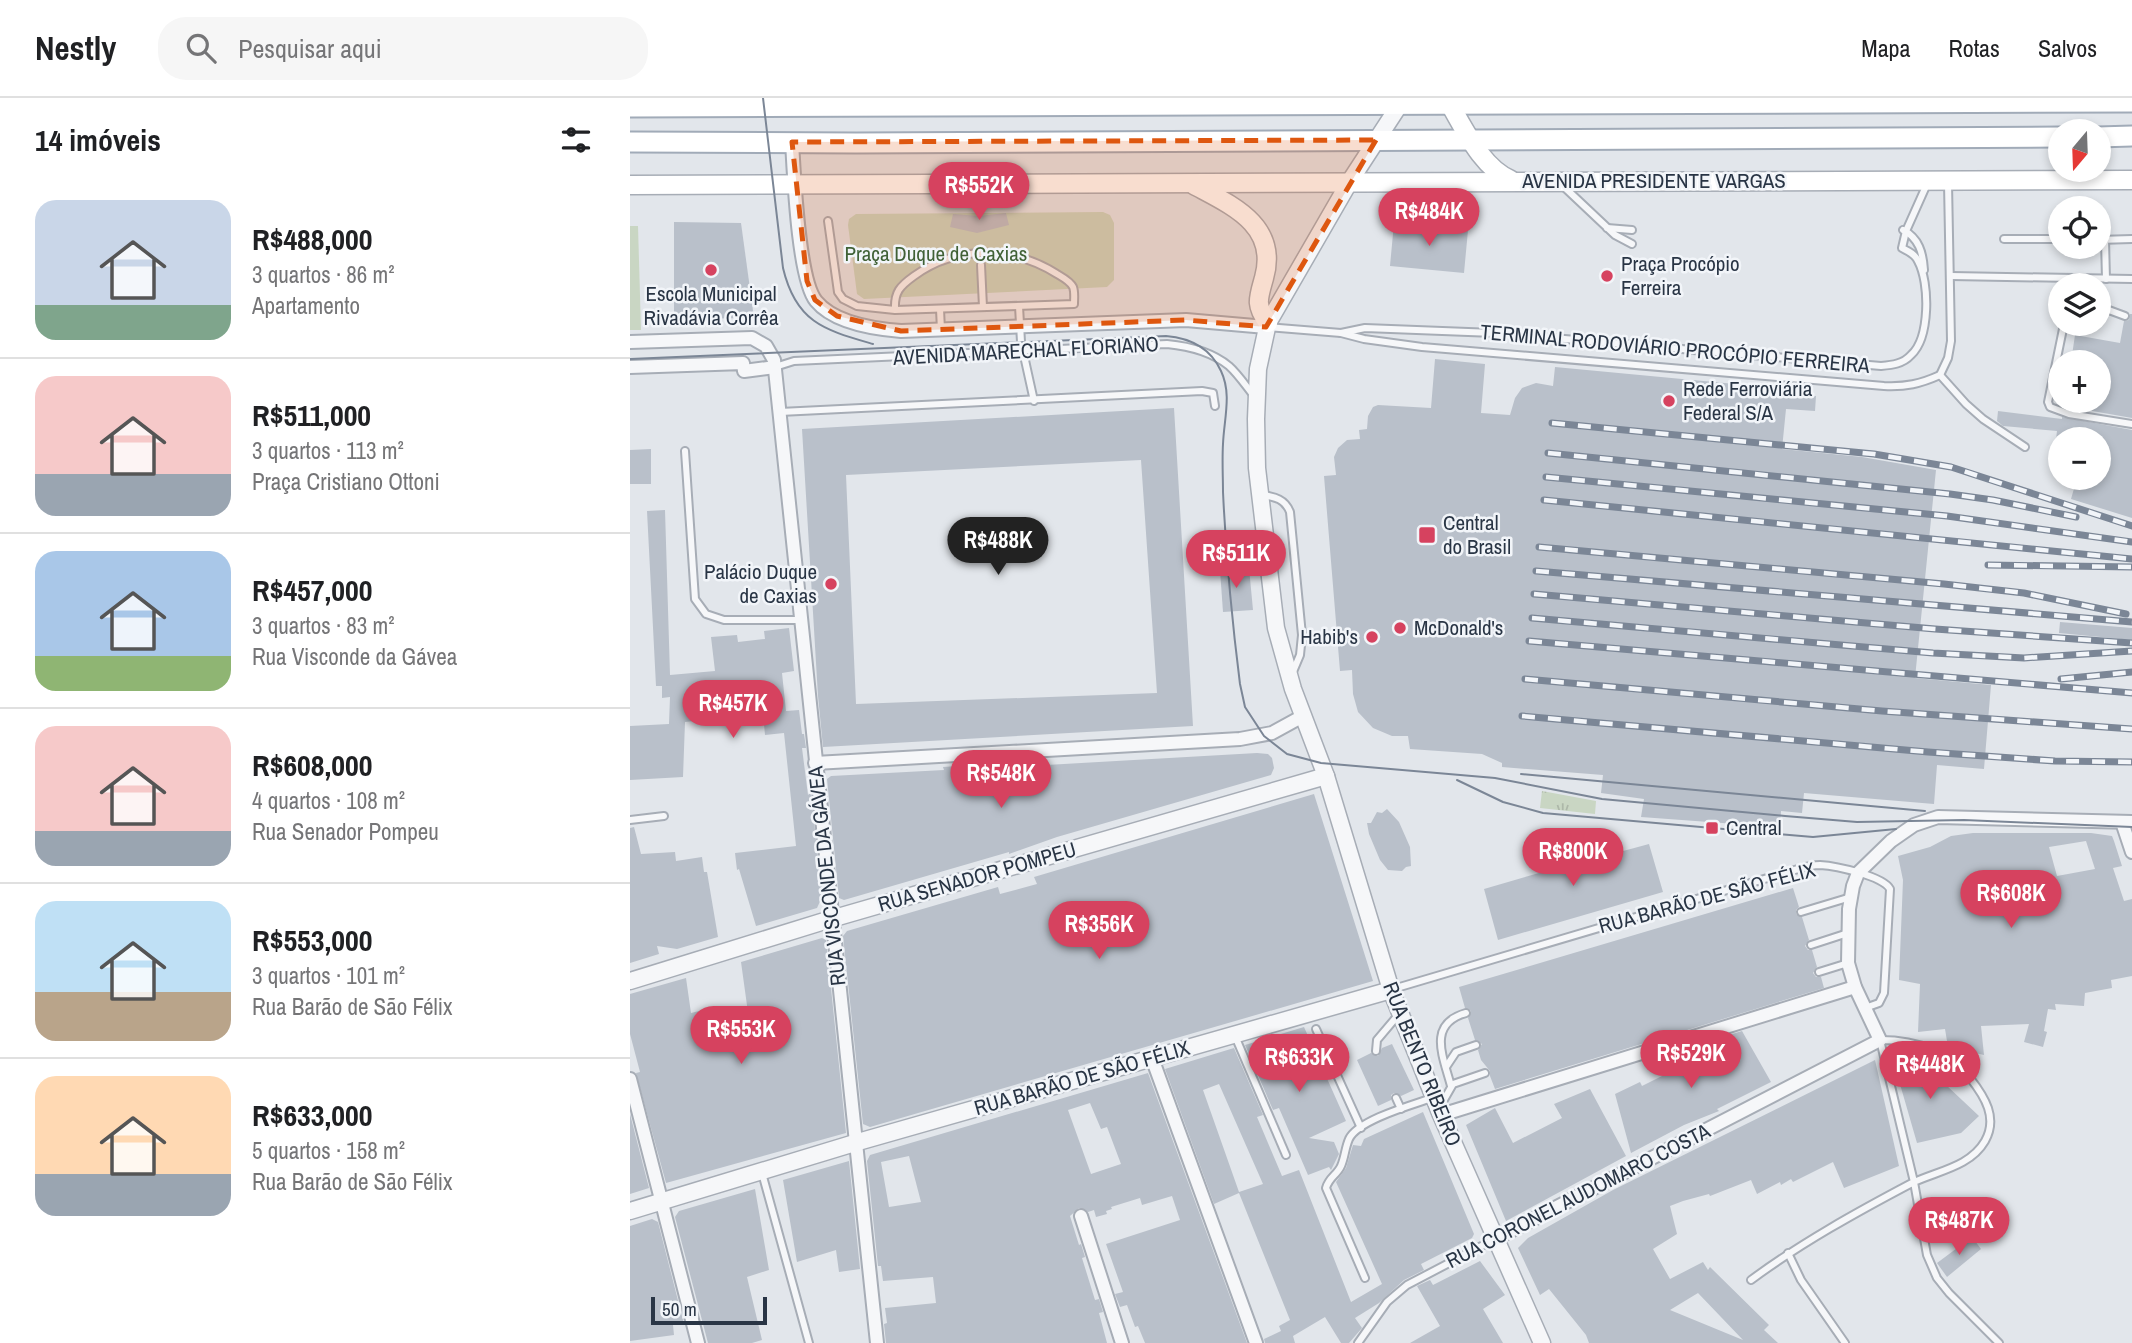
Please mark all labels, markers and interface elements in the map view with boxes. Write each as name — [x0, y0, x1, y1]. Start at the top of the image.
search box — [158, 17, 648, 80]
text: Nestly — [35, 26, 116, 70]
icon: search — [182, 29, 220, 67]
text: Pesquisar aqui — [238, 31, 382, 66]
text: Mapa — [1861, 32, 1911, 64]
text: Rotas — [1949, 32, 2000, 64]
text: Salvos — [2038, 32, 2097, 64]
north arrow — [2048, 119, 2110, 182]
map controls — [2048, 119, 2111, 490]
text: 14 imóveis — [35, 120, 161, 160]
icon: filters — [557, 121, 595, 159]
pin: R$552K — [922, 162, 1036, 222]
street label: AVENIDA PRESIDENTE VARGAS — [1521, 166, 1786, 195]
text: R$552K — [944, 169, 1014, 200]
pin: R$484K — [1372, 188, 1486, 248]
text: R$484K — [1394, 195, 1464, 226]
button: locate — [2048, 196, 2111, 259]
text: R$488,000 — [252, 219, 372, 259]
icon: home — [91, 228, 175, 312]
park label: Praça Duque de Caxias — [845, 239, 1027, 268]
place label: Praça Procópio Ferreira — [1621, 249, 1740, 302]
text: 3 quartos · 86 m² — [252, 259, 395, 290]
marker: Escola Municipal Rivadávia Corrêa — [703, 262, 719, 278]
marker: Praça Procópio Ferreira — [1599, 268, 1615, 284]
button: layers — [2048, 273, 2111, 336]
place label: Escola Municipal Rivadávia Corrêa — [644, 279, 779, 332]
text: Apartamento — [252, 290, 360, 321]
street label: TERMINAL RODOVIÁRIO PROCÓPIO FERREIRA — [1479, 317, 1871, 380]
street label: AVENIDA MARECHAL FLORIANO — [891, 329, 1160, 372]
button: + — [2048, 350, 2111, 413]
place label: Rede Ferroviária Federal S/A — [1683, 374, 1813, 427]
marker: Rede Ferroviária Federal S/A — [1661, 393, 1677, 409]
text: R$511,000 — [252, 395, 371, 435]
icon: home — [91, 404, 175, 488]
button: − — [2048, 427, 2111, 490]
text: 3 quartos · 113 m² — [252, 435, 404, 466]
text: Praça Cristiano Ottoni — [252, 466, 440, 497]
place label: Central do Brasil — [1443, 508, 1511, 561]
pin: R$488K — [941, 518, 1055, 577]
text: R$488K — [963, 524, 1033, 555]
marker: Central do Brasil — [1417, 525, 1437, 545]
pin: R$511K — [1179, 531, 1293, 590]
text: R$511K — [1202, 537, 1270, 568]
place label: Palácio Duque de Caxias — [704, 557, 817, 610]
text: R$457,000 — [252, 570, 372, 610]
marker: Palácio Duque de Caxias — [823, 576, 839, 592]
icon: home — [91, 579, 175, 663]
text: 3 quartos · 83 m² — [252, 610, 395, 641]
place label: McDonald's — [1414, 613, 1503, 642]
marker: McDonald's — [1392, 620, 1408, 636]
place label: Habib's — [1300, 622, 1358, 651]
marker: Habib's — [1364, 629, 1380, 645]
text: Rua Visconde da Gávea — [252, 641, 457, 672]
pin: R$457K — [676, 680, 790, 740]
text: R$457K — [698, 687, 768, 718]
text: R$608,000 — [252, 745, 372, 785]
pin: R$548K — [944, 750, 1058, 810]
icon: home — [91, 754, 175, 838]
text: R$548K — [966, 757, 1036, 788]
street label: RUA VISCONDE DA GÁVEA — [800, 764, 852, 987]
text: 4 quartos · 108 m² — [252, 785, 405, 816]
place label: Central — [1726, 813, 1782, 842]
text: Rua Senador Pompeu — [252, 816, 439, 847]
marker: Central — [1704, 820, 1720, 836]
pin: R$800K — [1516, 828, 1630, 888]
street label: RUA SENADOR POMPEU — [874, 834, 1079, 919]
text: R$800K — [1538, 835, 1608, 866]
street label: RUA BARÃO DE SÃO FÉLIX — [1595, 855, 1819, 940]
pin: R$608K — [1954, 870, 2068, 930]
text: R$608K — [1976, 877, 2046, 908]
pin: R$356K — [1042, 902, 1156, 961]
text: R$356K — [1064, 908, 1134, 939]
text: R$553,000 — [252, 920, 372, 960]
icon: home — [91, 929, 175, 1013]
text: 3 quartos · 101 m² — [252, 960, 405, 991]
street label: RUA BENTO RIBEIRO — [1376, 977, 1469, 1150]
text: Rua Barão de São Félix — [252, 991, 452, 1022]
pin: R$553K — [684, 1006, 798, 1066]
text: R$553K — [706, 1013, 776, 1044]
pin: R$529K — [1634, 1030, 1748, 1090]
street label: RUA BARÃO DE SÃO FÉLIX — [971, 1033, 1194, 1122]
pin: R$633K — [1242, 1034, 1356, 1094]
text: R$529K — [1656, 1037, 1726, 1068]
text: R$633K — [1264, 1041, 1334, 1072]
pin: R$448K — [1873, 1042, 1987, 1101]
text: R$448K — [1895, 1048, 1965, 1079]
text: R$633,000 — [252, 1095, 372, 1135]
icon: home — [91, 1104, 175, 1188]
street label: RUA CORONEL AUDOMARO COSTA — [1441, 1116, 1715, 1275]
text: 5 quartos · 158 m² — [252, 1135, 405, 1166]
text: Rua Barão de São Félix — [252, 1166, 452, 1197]
pin: R$487K — [1902, 1198, 2016, 1257]
text: R$487K — [1924, 1204, 1994, 1235]
scale bar — [651, 1294, 766, 1326]
text: 50 m — [662, 1296, 697, 1322]

